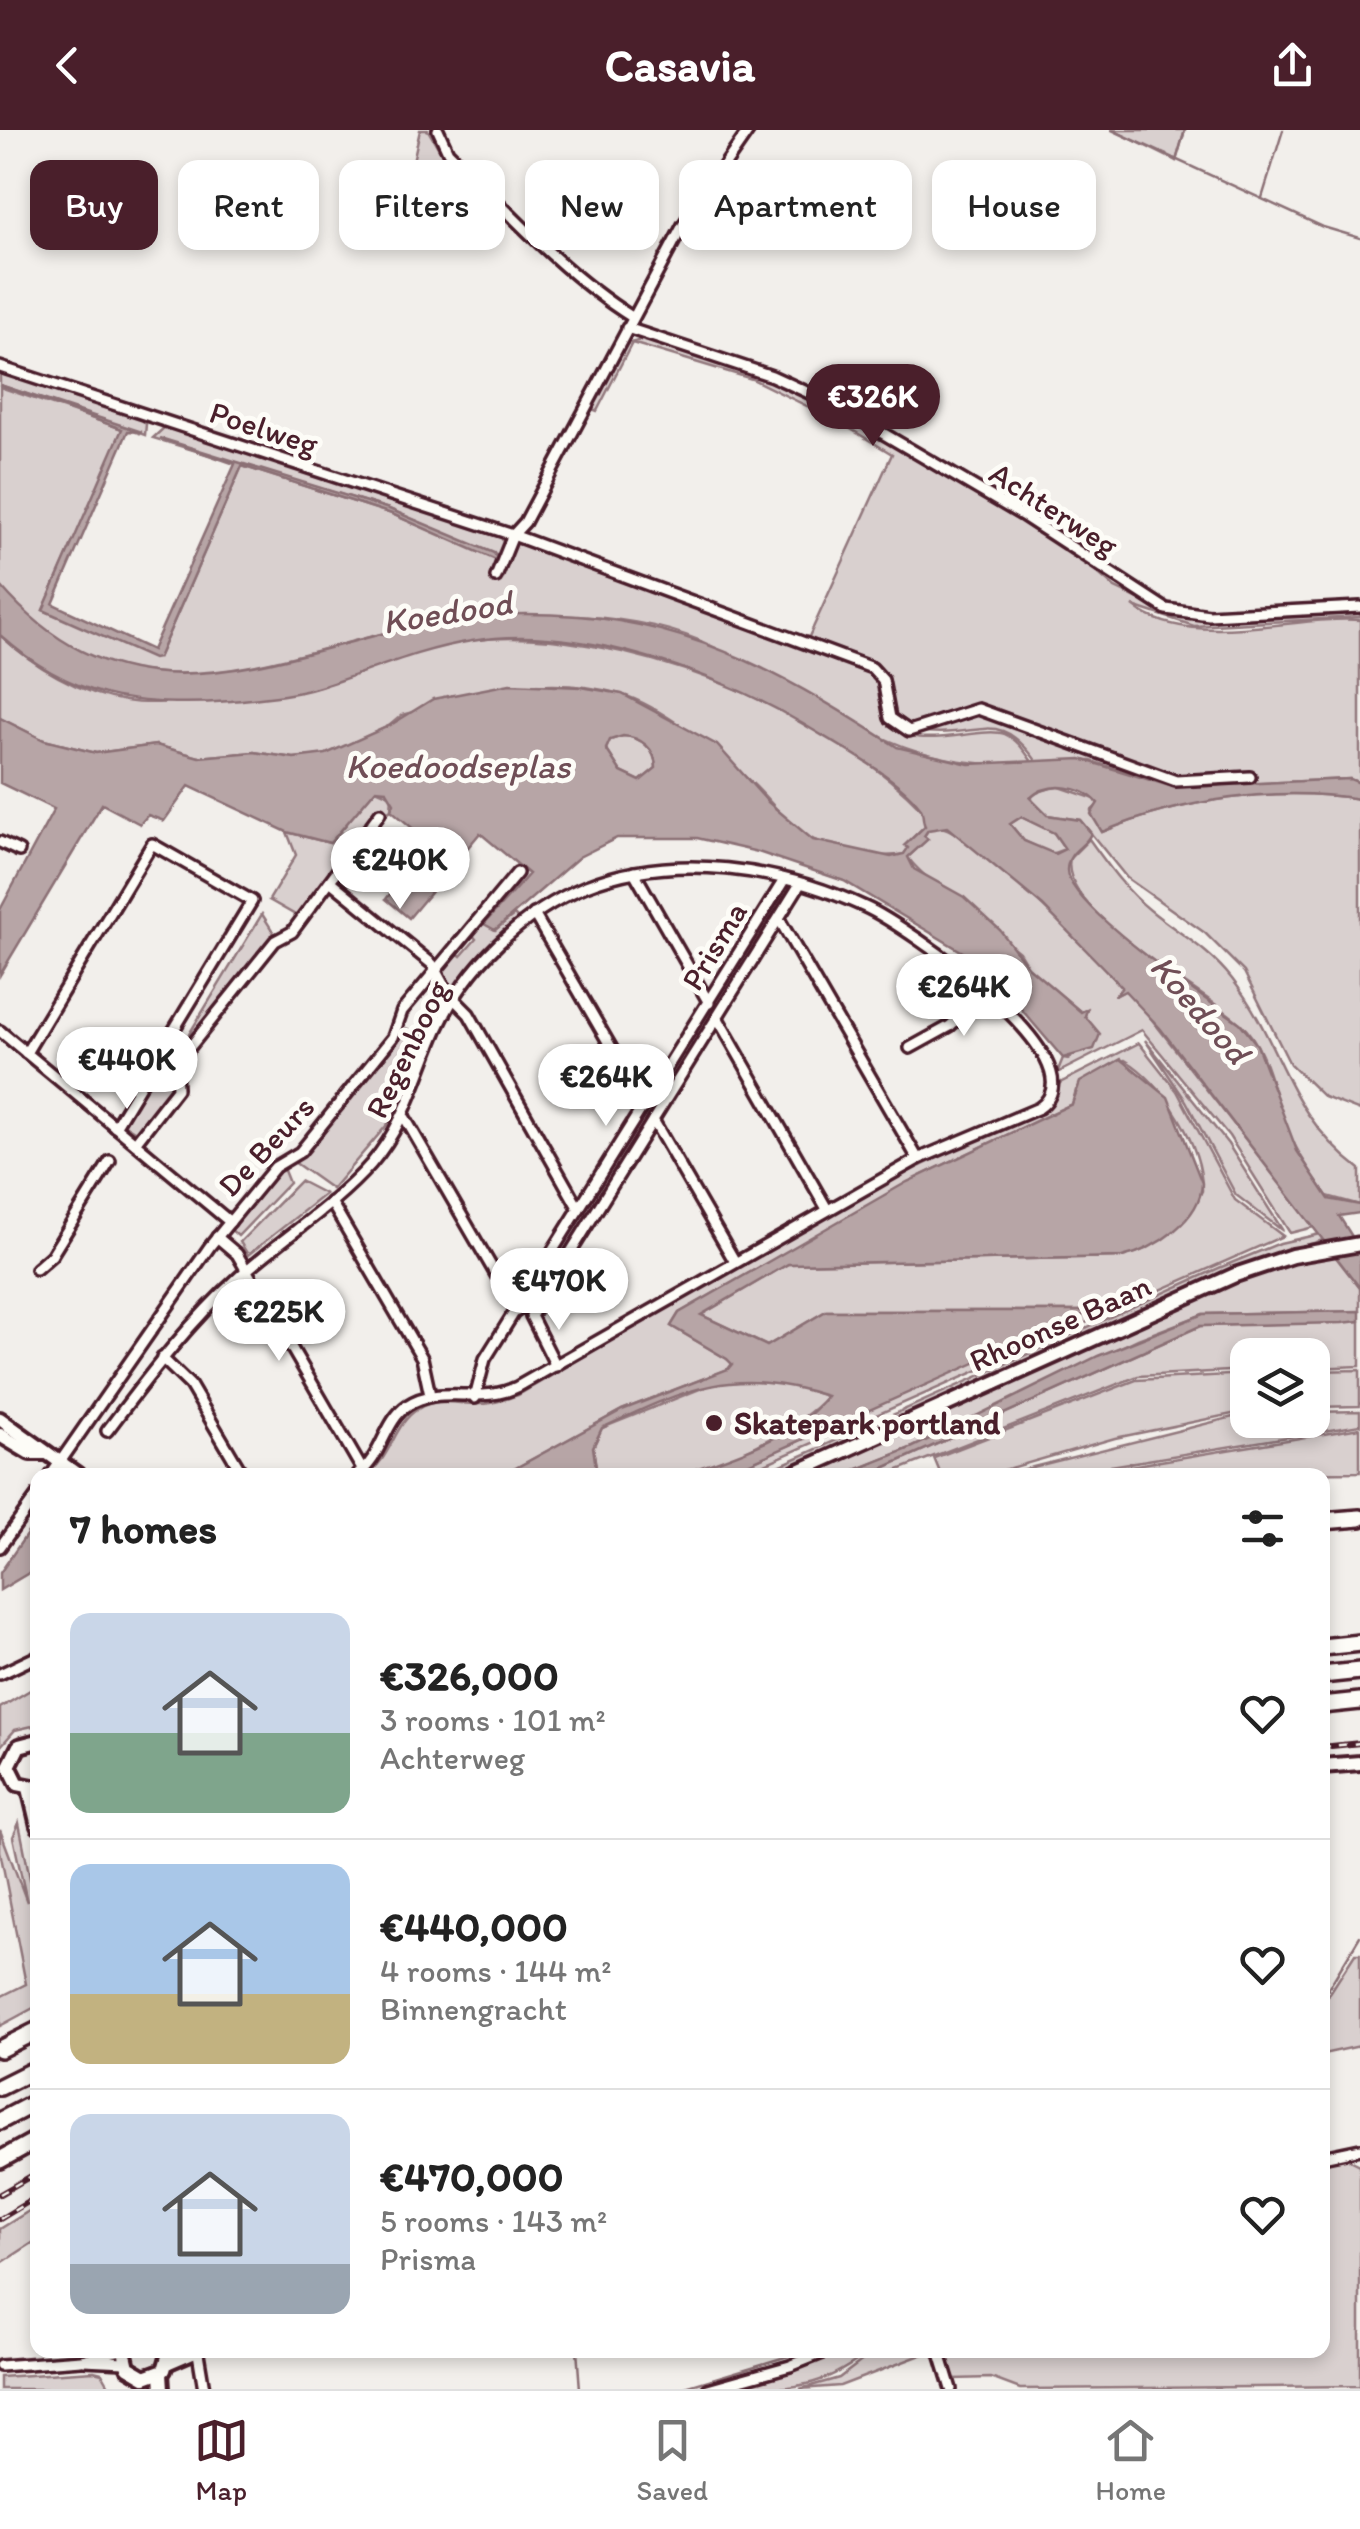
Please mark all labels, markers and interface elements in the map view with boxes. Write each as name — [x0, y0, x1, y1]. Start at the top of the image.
icon: back — [40, 38, 95, 93]
text: Casavia — [605, 38, 755, 92]
icon: share — [1265, 38, 1320, 93]
chip: Buy — [30, 160, 158, 250]
chip: Rent — [178, 160, 319, 250]
chip: Filters — [339, 160, 505, 250]
chip: New — [525, 160, 659, 250]
chip: Apartment — [679, 160, 912, 250]
chip: House — [932, 160, 1096, 250]
pin: €326K — [803, 364, 943, 449]
text: €326K — [828, 377, 918, 415]
street label: Poelweg — [205, 393, 323, 463]
street label: Achterweg — [983, 454, 1126, 565]
water label: Koedood — [379, 581, 518, 643]
water label: Koedoodseplas — [345, 745, 572, 787]
pin: €240K — [330, 827, 470, 912]
text: €240K — [353, 840, 447, 878]
street label: Prisma — [673, 895, 755, 997]
water label: Koedood — [1141, 946, 1261, 1074]
pin: €264K — [894, 954, 1034, 1039]
text: €264K — [918, 967, 1010, 1005]
street label: Regenboog — [357, 973, 457, 1124]
pin: €440K — [57, 1027, 197, 1112]
text: €440K — [79, 1040, 175, 1078]
pin: €264K — [536, 1044, 676, 1129]
text: €264K — [560, 1057, 652, 1095]
street label: De Beurs — [210, 1088, 322, 1204]
pin: €470K — [489, 1248, 629, 1333]
text: €470K — [512, 1261, 606, 1299]
street label: Rhoonse Baan — [963, 1266, 1157, 1380]
pin: €225K — [209, 1279, 349, 1364]
text: €225K — [234, 1292, 324, 1330]
map controls — [1230, 1338, 1330, 1438]
button: layers — [1230, 1338, 1330, 1438]
place label: Skatepark portland — [734, 1404, 1001, 1442]
marker: Skatepark portland — [703, 1412, 725, 1434]
icon: filters — [1235, 1501, 1290, 1556]
text: 7 homes — [70, 1503, 217, 1554]
text: €326,000 — [380, 1650, 559, 1701]
icon: home — [150, 1653, 270, 1773]
icon: heart — [1235, 1686, 1290, 1741]
text: 3 rooms · 101 m² — [380, 1701, 606, 1739]
text: Achterweg — [380, 1739, 525, 1777]
text: €440,000 — [380, 1901, 568, 1952]
icon: home — [150, 1904, 270, 2024]
icon: heart — [1235, 1937, 1290, 1992]
text: 4 rooms · 144 m² — [380, 1952, 611, 1990]
text: Binnengracht — [380, 1990, 567, 2028]
text: €470,000 — [380, 2151, 564, 2202]
icon: home — [150, 2154, 270, 2274]
icon: heart — [1235, 2187, 1290, 2242]
text: 5 rooms · 143 m² — [380, 2202, 607, 2240]
text: Prisma — [380, 2240, 476, 2278]
tab: Map — [194, 2413, 249, 2507]
tab: Saved — [636, 2413, 708, 2507]
tab: Home — [1096, 2413, 1166, 2507]

